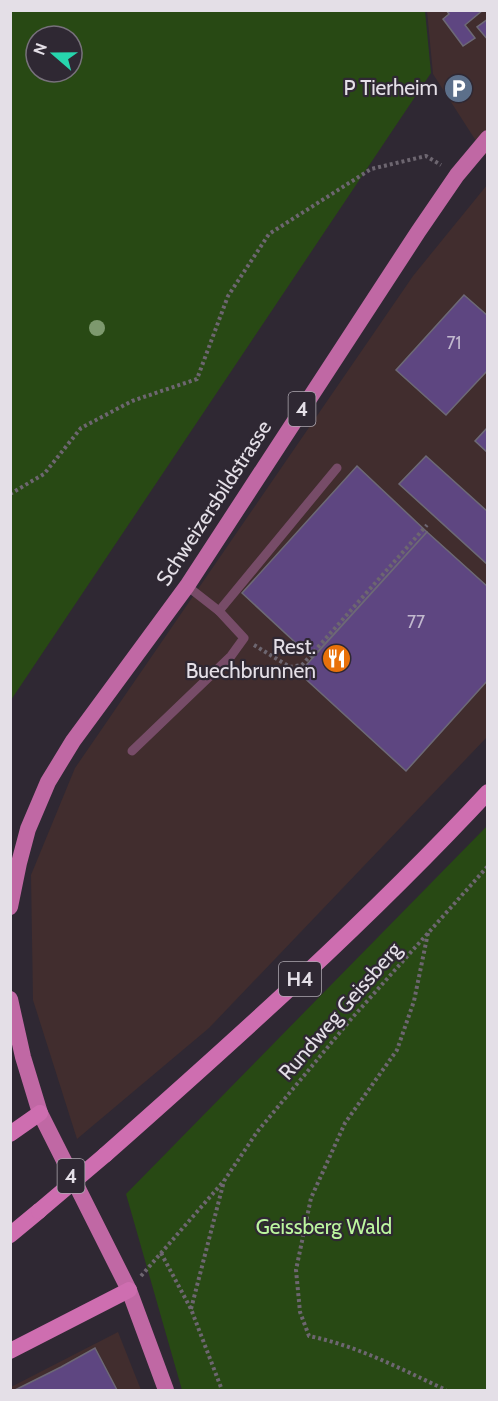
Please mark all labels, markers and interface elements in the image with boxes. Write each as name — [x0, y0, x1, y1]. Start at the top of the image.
north arrow — [24, 24, 84, 84]
text: N — [30, 40, 51, 58]
parking icon: P Tierheim — [443, 72, 475, 104]
place label: P Tierheim — [343, 75, 438, 100]
house number: 71 — [447, 332, 461, 354]
road number: 4 — [288, 392, 316, 426]
street label: Schweizersbildstrasse — [151, 415, 277, 590]
house number: 77 — [407, 611, 425, 633]
place label: Rest. Buechbrunnen — [186, 634, 316, 683]
restaurant icon: Rest. Buechbrunnen — [321, 643, 353, 675]
street label: Rundweg Geissberg — [273, 936, 406, 1084]
road number: H4 — [279, 962, 321, 996]
road number: 4 — [58, 1159, 84, 1193]
park label: Geissberg Wald — [256, 1214, 392, 1239]

